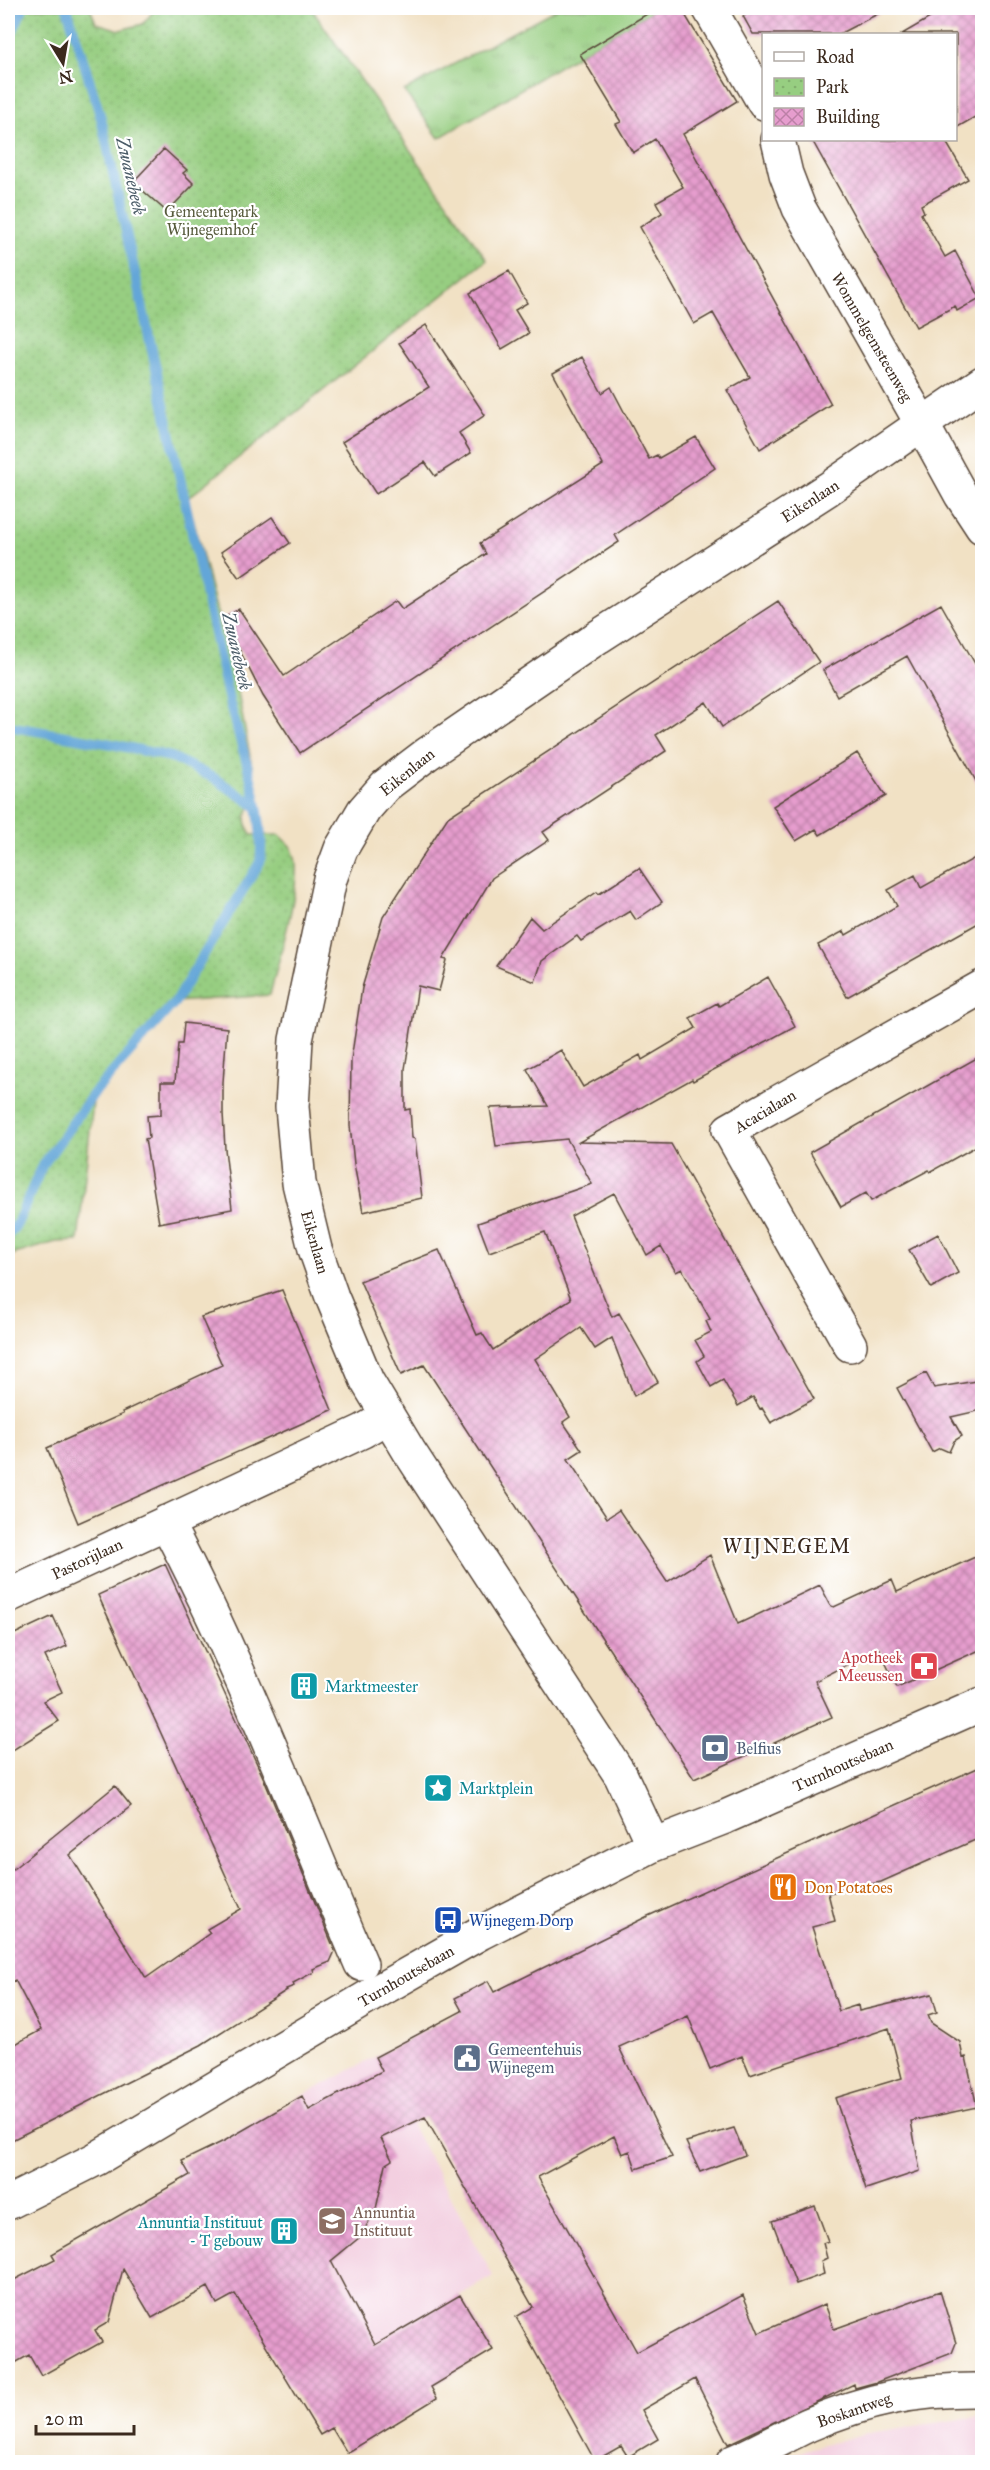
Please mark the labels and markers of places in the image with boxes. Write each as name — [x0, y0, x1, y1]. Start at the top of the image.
place label: Apotheek Meeussen — [838, 1648, 904, 1685]
pharmacy icon: Apotheek Meeussen — [908, 1650, 940, 1682]
building icon: Marktmeester — [288, 1670, 320, 1702]
place label: Marktmeester — [325, 1677, 418, 1696]
bank icon: Belfius — [699, 1732, 731, 1764]
place label: Belfius — [736, 1739, 781, 1758]
place icon: Marktplein — [422, 1772, 454, 1804]
place label: Marktplein — [459, 1779, 533, 1798]
restaurant icon: Don Potatoes — [767, 1871, 799, 1903]
place label: Don Potatoes — [804, 1878, 893, 1897]
bus stop icon: Wijnegem Dorp — [432, 1904, 464, 1936]
place label: Wijnegem Dorp — [469, 1911, 574, 1931]
place label: Gemeentehuis Wijnegem — [488, 2040, 582, 2078]
public building icon: Gemeentehuis Wijnegem — [451, 2042, 483, 2074]
place label: Annuntia Instituut — [352, 2203, 415, 2240]
school or university icon: Annuntia Instituut — [316, 2205, 348, 2237]
place label: Annuntia Instituut - T gebouw — [137, 2213, 264, 2251]
building icon: Annuntia Instituut - T gebouw — [268, 2215, 300, 2247]

